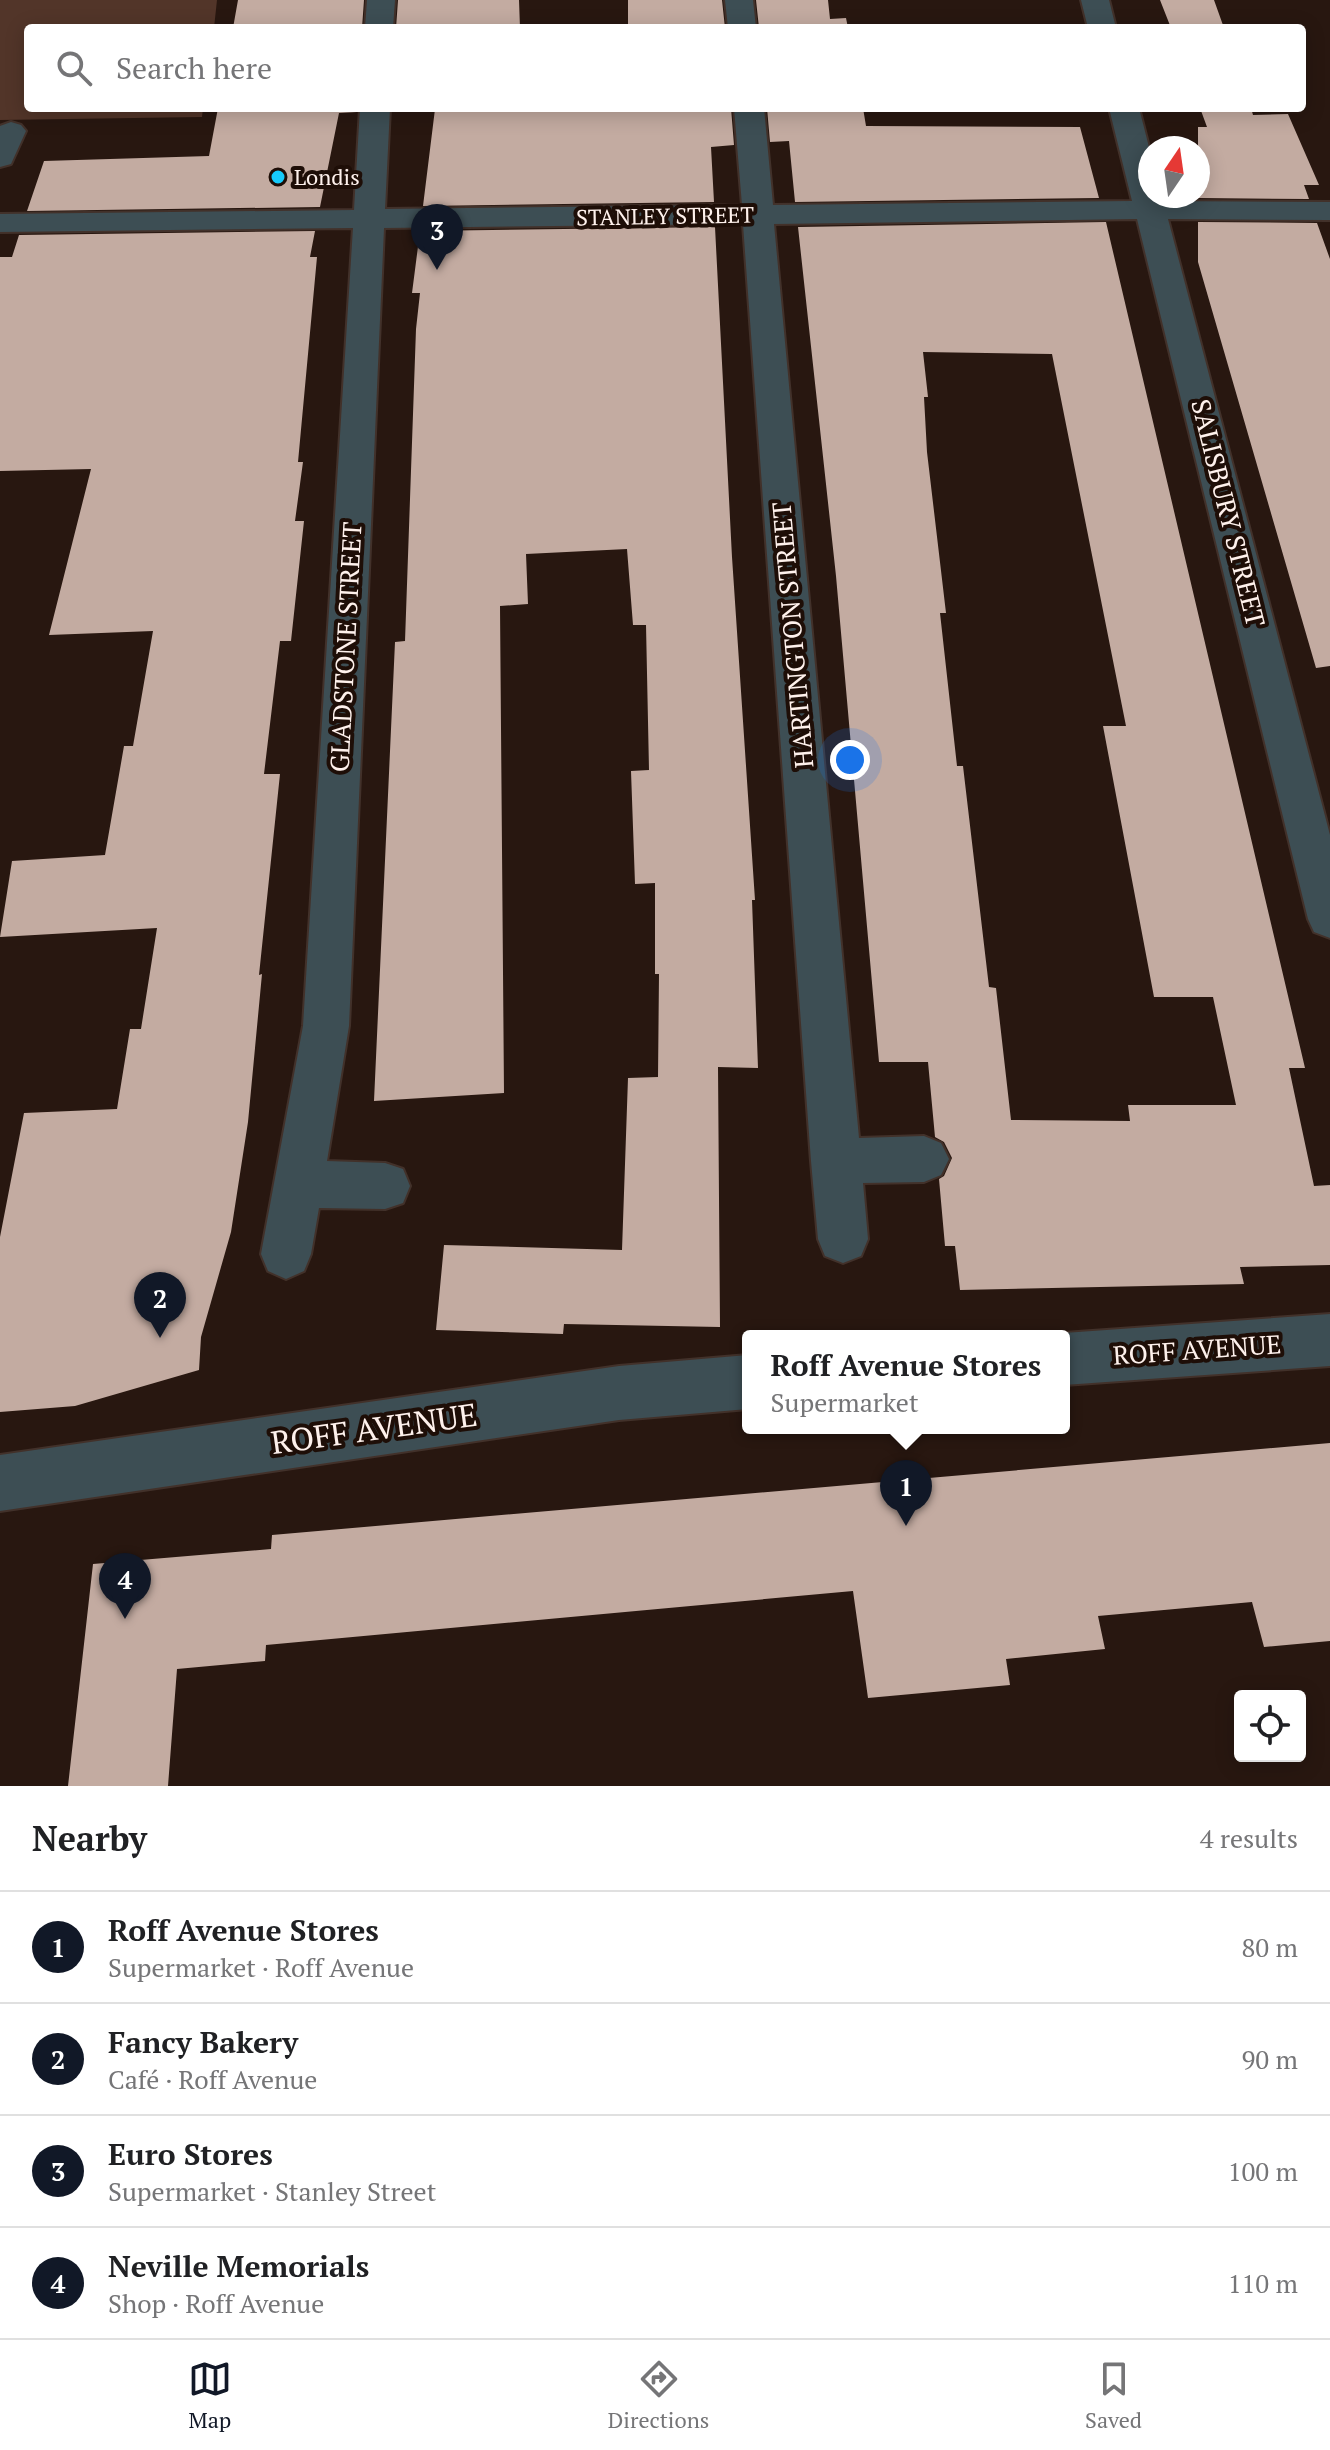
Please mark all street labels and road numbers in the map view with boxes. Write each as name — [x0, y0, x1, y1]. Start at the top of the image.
street label: STANLEY STREET — [576, 199, 755, 232]
street label: SALISBURY STREET — [1184, 395, 1274, 630]
street label: HARTINGTON STREET — [763, 501, 821, 770]
street label: GLADSTONE STREET — [321, 521, 369, 773]
street label: ROFF AVENUE — [1112, 1326, 1282, 1372]
street label: ROFF AVENUE — [268, 1393, 480, 1463]

